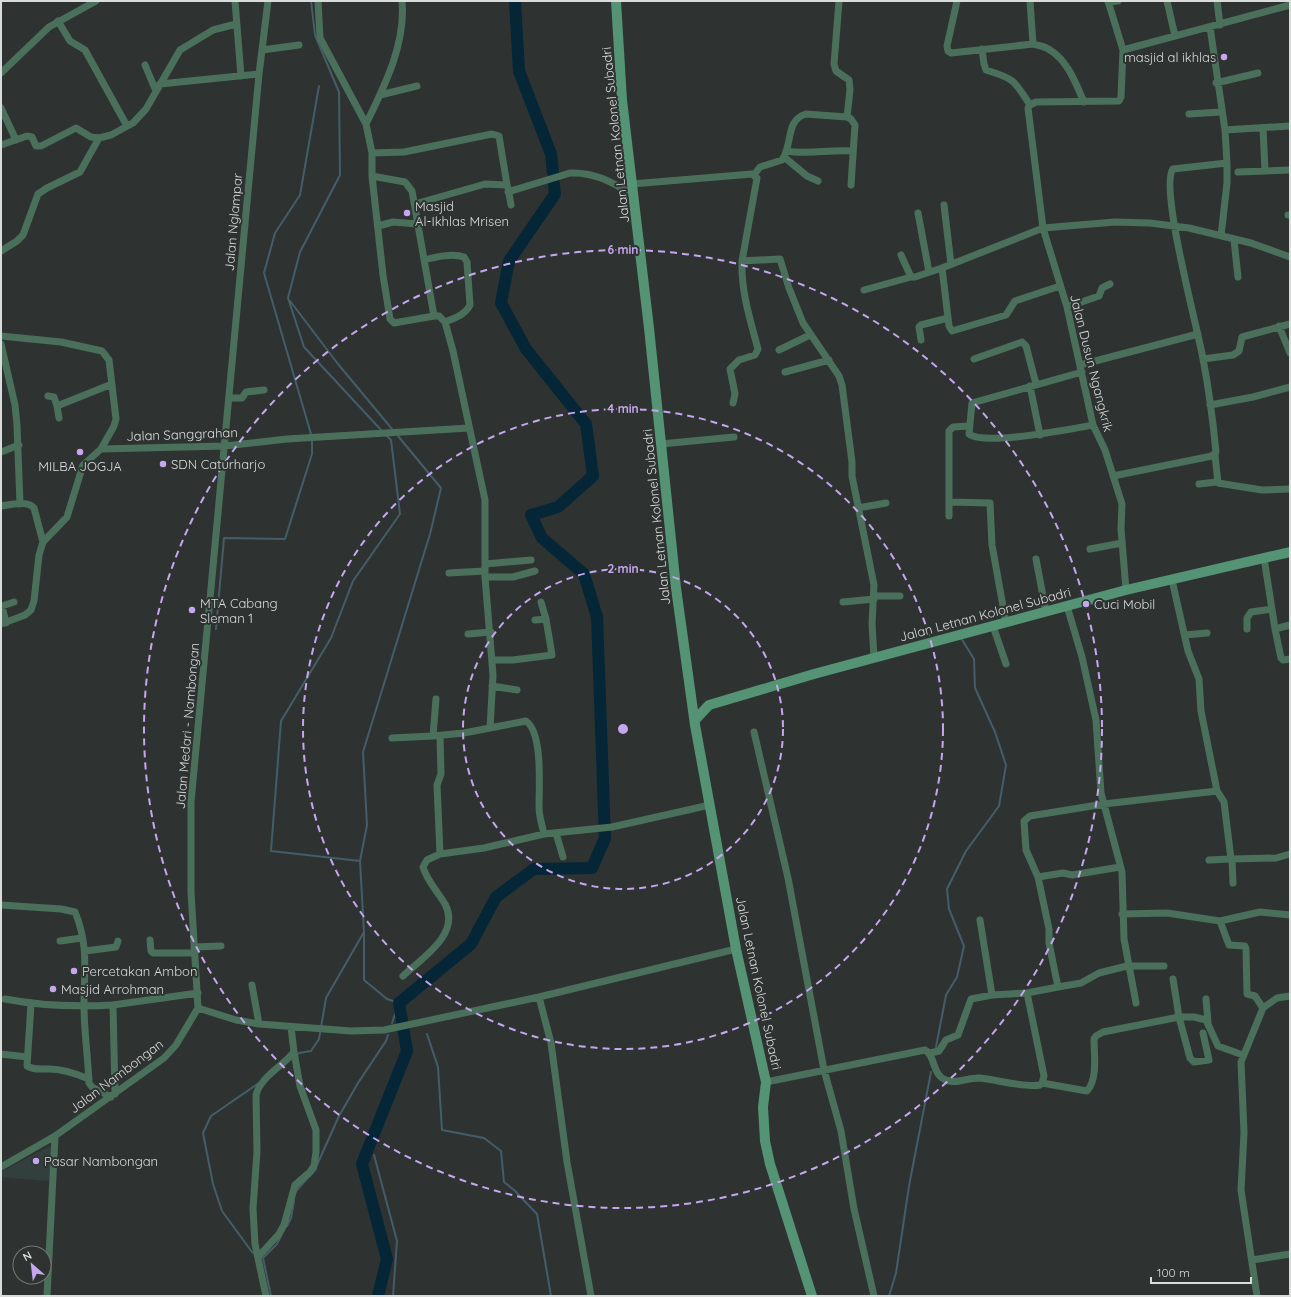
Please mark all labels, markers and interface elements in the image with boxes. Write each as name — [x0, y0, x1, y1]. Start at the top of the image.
street label: Jalan Letnan Kolonel Subadri — [598, 46, 632, 224]
place label: masjid al ikhlas — [1124, 49, 1216, 65]
marker: masjid al ikhlas — [1219, 52, 1229, 62]
street label: Jalan Nglampar — [221, 172, 245, 272]
place label: Masjid Al-Ikhlas Mrisen — [415, 198, 509, 229]
marker: Masjid Al-Ikhlas Mrisen — [402, 208, 412, 218]
text: 6 min — [607, 242, 639, 257]
street label: Jalan Dusun Ngangkrik — [1067, 293, 1117, 434]
text: 4 min — [607, 401, 639, 416]
street label: Jalan Sanggrahan — [126, 424, 238, 444]
street label: Jalan Letnan Kolonel Subadri — [639, 428, 673, 606]
marker: MILBA JOGJA — [75, 447, 85, 457]
place label: SDN Caturharjo — [171, 456, 265, 472]
place label: MILBA JOGJA — [38, 458, 122, 474]
marker: SDN Caturharjo — [158, 459, 168, 469]
text: 2 min — [607, 561, 639, 576]
street label: Jalan Letnan Kolonel Subadri — [897, 583, 1073, 645]
place label: MTA Cabang Sleman 1 — [200, 595, 278, 626]
place label: Cuci Mobil — [1094, 596, 1155, 612]
marker: Cuci Mobil — [1081, 599, 1091, 609]
marker: MTA Cabang Sleman 1 — [187, 605, 197, 615]
street label: Jalan Medari - Nambongan — [172, 642, 202, 810]
centre of rings — [616, 722, 630, 736]
street label: Jalan Letnan Kolonel Subadri — [733, 895, 785, 1071]
place label: Percetakan Ambon — [82, 963, 197, 979]
marker: Percetakan Ambon — [69, 966, 79, 976]
place label: Masjid Arrohman — [61, 981, 164, 997]
marker: Masjid Arrohman — [48, 984, 58, 994]
street label: Jalan Nambongan — [66, 1036, 166, 1116]
place label: Pasar Nambongan — [44, 1153, 158, 1169]
marker: Pasar Nambongan — [31, 1156, 41, 1166]
north arrow — [12, 1245, 52, 1285]
text: N — [20, 1248, 34, 1264]
scale bar — [1151, 1259, 1251, 1285]
text: 100 m — [1157, 1265, 1190, 1280]

